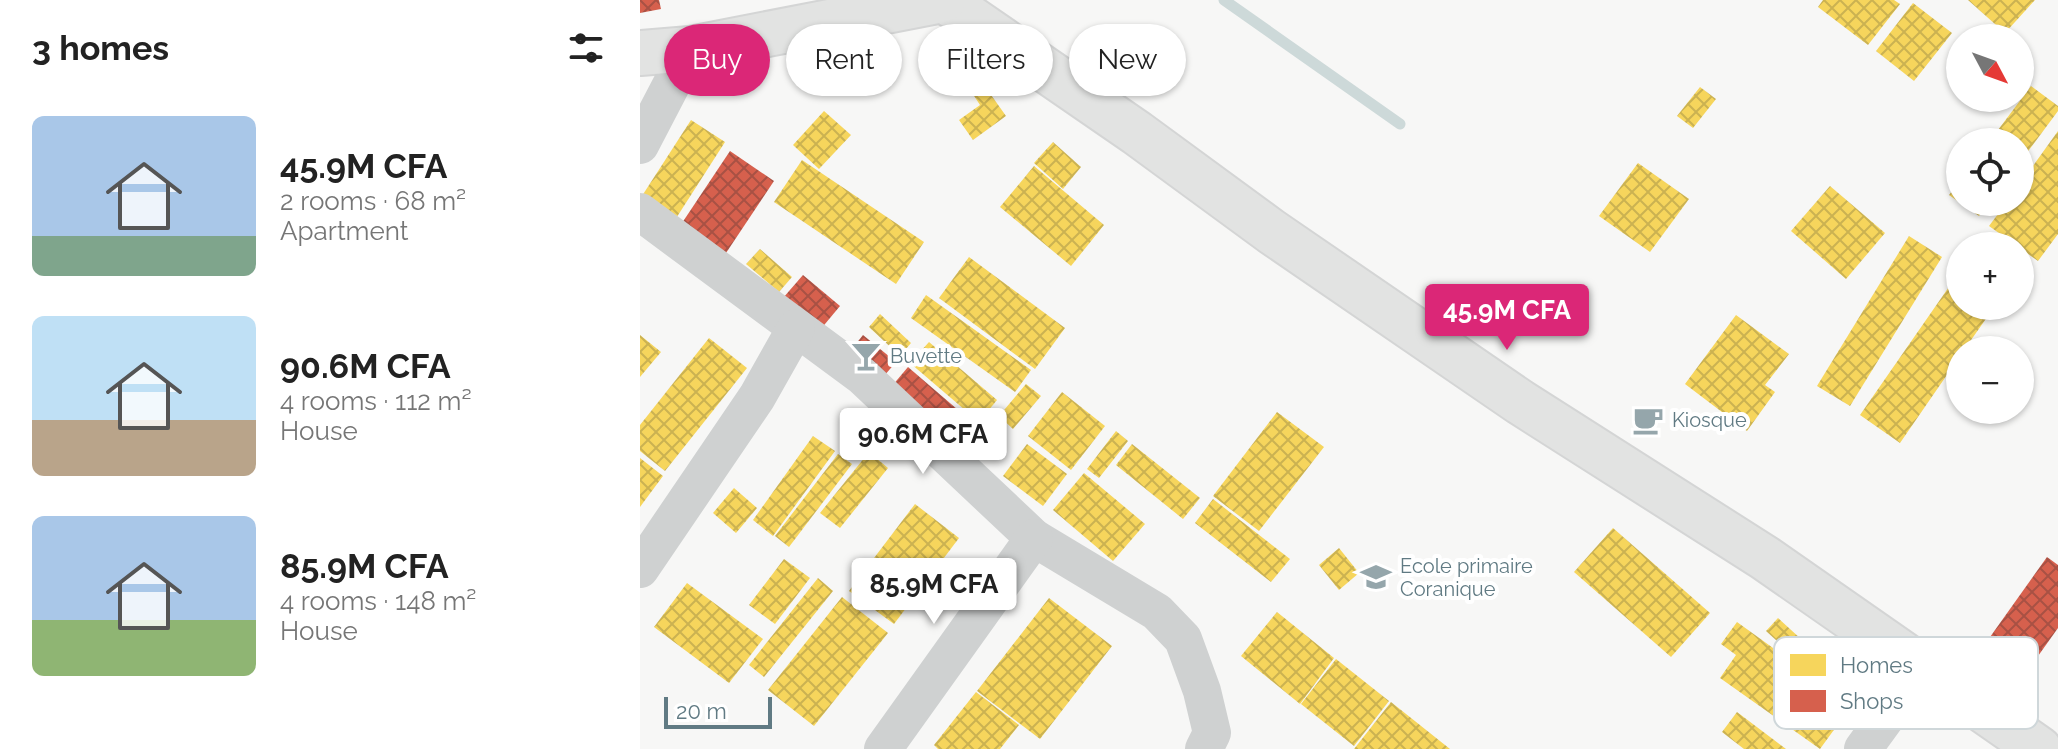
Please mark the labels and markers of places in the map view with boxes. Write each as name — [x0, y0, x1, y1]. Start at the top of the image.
pin: 45.9M CFA — [1415, 284, 1599, 352]
bar icon: Buvette — [849, 339, 883, 373]
place label: Buvette — [890, 344, 962, 368]
cafe icon: Kiosque — [1631, 403, 1665, 437]
pin: 90.6M CFA — [831, 408, 1015, 476]
place label: Kiosque — [1672, 408, 1747, 432]
place label: Ecole primaire Coranique — [1400, 554, 1533, 601]
pin: 85.9M CFA — [842, 558, 1026, 626]
school or university icon: Ecole primaire Coranique — [1359, 560, 1393, 594]

